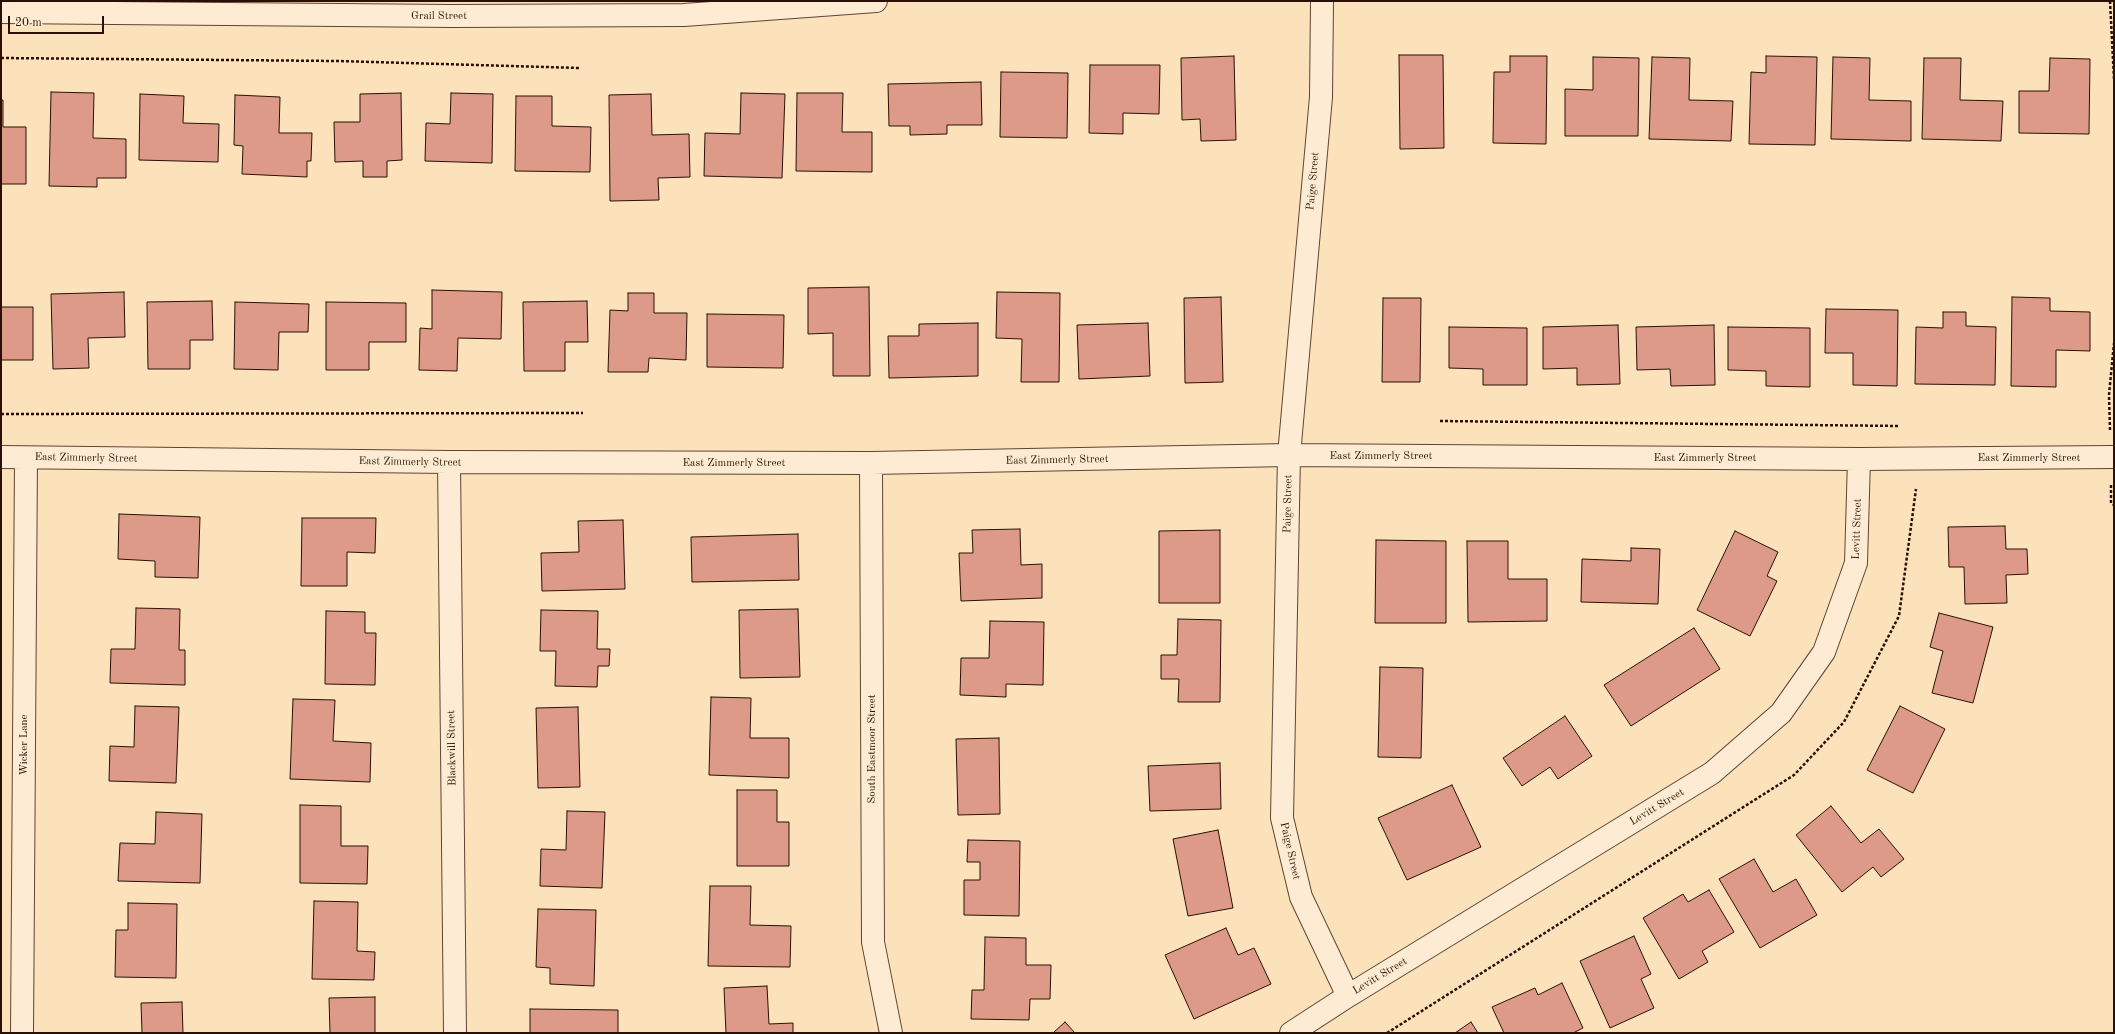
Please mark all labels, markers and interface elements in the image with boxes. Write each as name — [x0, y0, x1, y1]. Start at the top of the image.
scale bar — [10, 8, 106, 34]
street label: Grail Street — [411, 9, 467, 23]
text: 20 m — [15, 17, 42, 29]
street label: Paige Street — [1304, 151, 1322, 211]
street label: East Zimmerly Street — [1330, 449, 1432, 463]
street label: East Zimmerly Street — [34, 451, 138, 465]
street label: East Zimmerly Street — [1654, 451, 1756, 465]
street label: East Zimmerly Street — [1978, 451, 2080, 465]
street label: East Zimmerly Street — [1005, 453, 1109, 467]
street label: East Zimmerly Street — [358, 455, 462, 469]
street label: East Zimmerly Street — [683, 456, 785, 470]
street label: Paige Street — [1281, 475, 1295, 533]
street label: Levitt Street — [1849, 498, 1865, 560]
street label: South Eastmoor Street — [865, 694, 879, 804]
street label: Blackwill Street — [445, 710, 459, 786]
street label: Wicker Lane — [17, 714, 31, 776]
street label: Levitt Street — [1627, 786, 1687, 828]
street label: Paige Street — [1277, 821, 1303, 881]
street label: Levitt Street — [1350, 955, 1410, 997]

